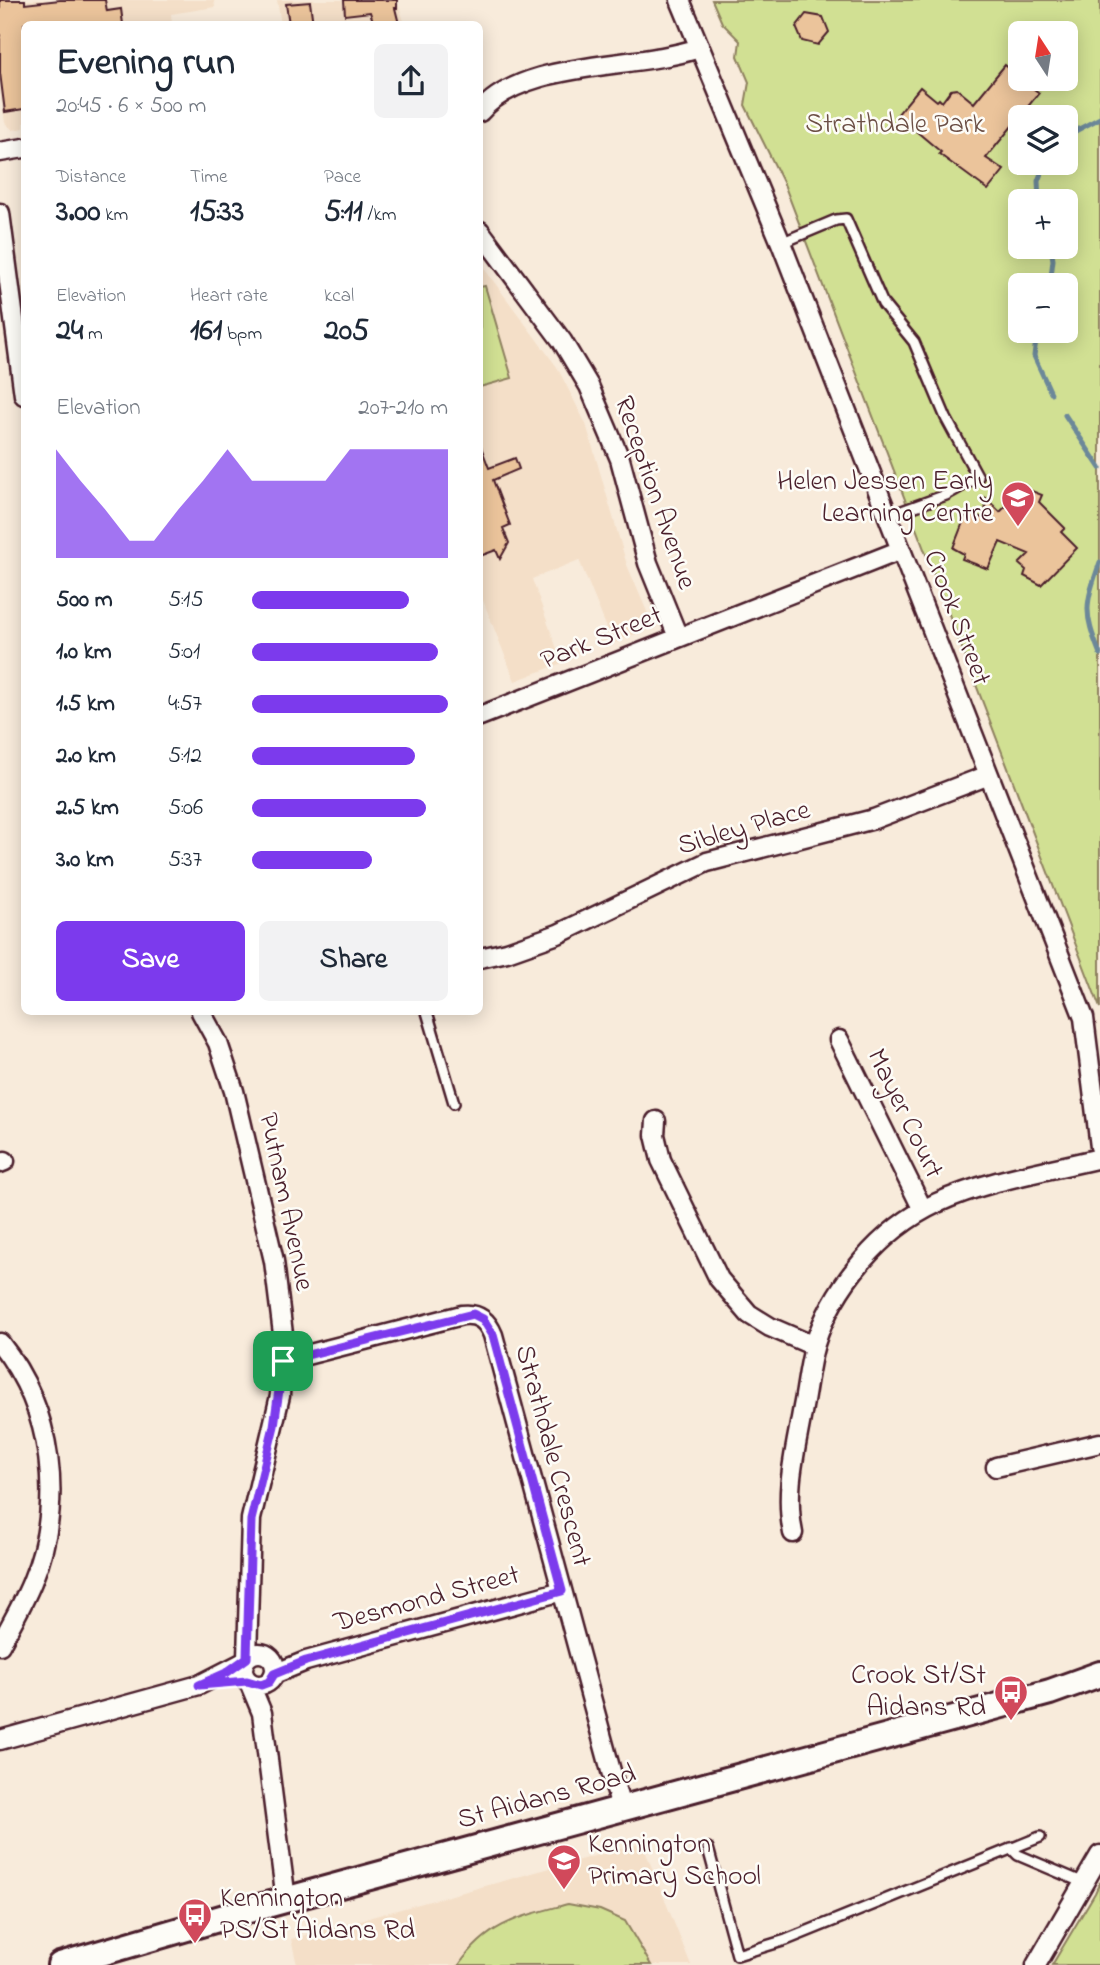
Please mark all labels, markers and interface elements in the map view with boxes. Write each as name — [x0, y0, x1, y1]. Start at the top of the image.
north arrow — [1008, 21, 1078, 91]
map controls — [1008, 21, 1078, 343]
text: Evening run — [56, 36, 235, 92]
button: share — [374, 44, 448, 118]
text: 20:45 · 6 × 500 m — [56, 90, 206, 123]
park label: Strathdale Park — [805, 105, 986, 146]
button: layers — [1008, 105, 1078, 175]
text: Distance — [56, 164, 126, 191]
text: Time — [190, 164, 228, 191]
text: Pace — [324, 164, 361, 191]
button: + — [1008, 189, 1078, 259]
text: 3.00 — [56, 191, 100, 235]
text: 15:33 — [190, 191, 244, 235]
text: 5:11 — [324, 191, 363, 235]
text: km — [100, 202, 128, 229]
text: /km — [363, 202, 397, 229]
button: − — [1008, 273, 1078, 343]
text: Elevation — [56, 283, 126, 310]
text: Heart rate — [190, 283, 268, 310]
text: kcal — [324, 283, 354, 310]
text: 24 — [56, 310, 83, 354]
text: 161 — [190, 310, 222, 354]
text: 205 — [324, 310, 369, 354]
text: m — [83, 321, 103, 348]
text: bpm — [222, 321, 262, 348]
street label: Reception Avenue — [602, 391, 706, 595]
text: Elevation — [56, 392, 141, 425]
text: 207–210 m — [358, 392, 448, 425]
place label: Helen Jessen Early Learning Centre — [777, 462, 993, 535]
school or university icon: Helen Jessen Early Learning Centre — [999, 479, 1037, 528]
street label: Crook Street — [911, 544, 1001, 692]
text: 500 m — [56, 584, 113, 617]
text: 5:15 — [168, 584, 204, 617]
street label: Park Street — [535, 596, 669, 682]
text: 1.0 km — [56, 636, 112, 669]
text: 5:01 — [168, 636, 200, 669]
text: 1.5 km — [56, 688, 115, 721]
text: 4:57 — [168, 688, 202, 721]
text: 2.0 km — [56, 740, 116, 773]
text: 5:12 — [168, 740, 202, 773]
street label: Sibley Place — [673, 790, 816, 867]
text: 2.5 km — [56, 792, 119, 825]
text: 5:06 — [168, 792, 203, 825]
text: 3.0 km — [56, 844, 114, 877]
text: 5:37 — [168, 844, 202, 877]
button: Save — [56, 921, 245, 1001]
button: Share — [259, 921, 448, 1001]
street label: Mayer Court — [855, 1042, 953, 1186]
street label: Putnam Avenue — [246, 1109, 324, 1295]
pin — [253, 1331, 313, 1391]
street label: Strathdale Crescent — [503, 1341, 601, 1571]
icon: arrive — [264, 1342, 302, 1380]
street label: Desmond Street — [329, 1556, 524, 1645]
place label: Crook St/St Aidans Rd — [851, 1656, 986, 1729]
bus stop icon: Crook St/St Aidans Rd — [992, 1673, 1030, 1722]
street label: St Aidans Road — [453, 1754, 641, 1842]
place label: Kennington Primary School — [588, 1825, 761, 1898]
school or university icon: Kennington Primary School — [545, 1842, 583, 1891]
place label: Kennington PS/St Aidans Rd — [220, 1879, 415, 1952]
bus stop icon: Kennington PS/St Aidans Rd — [176, 1896, 214, 1945]

